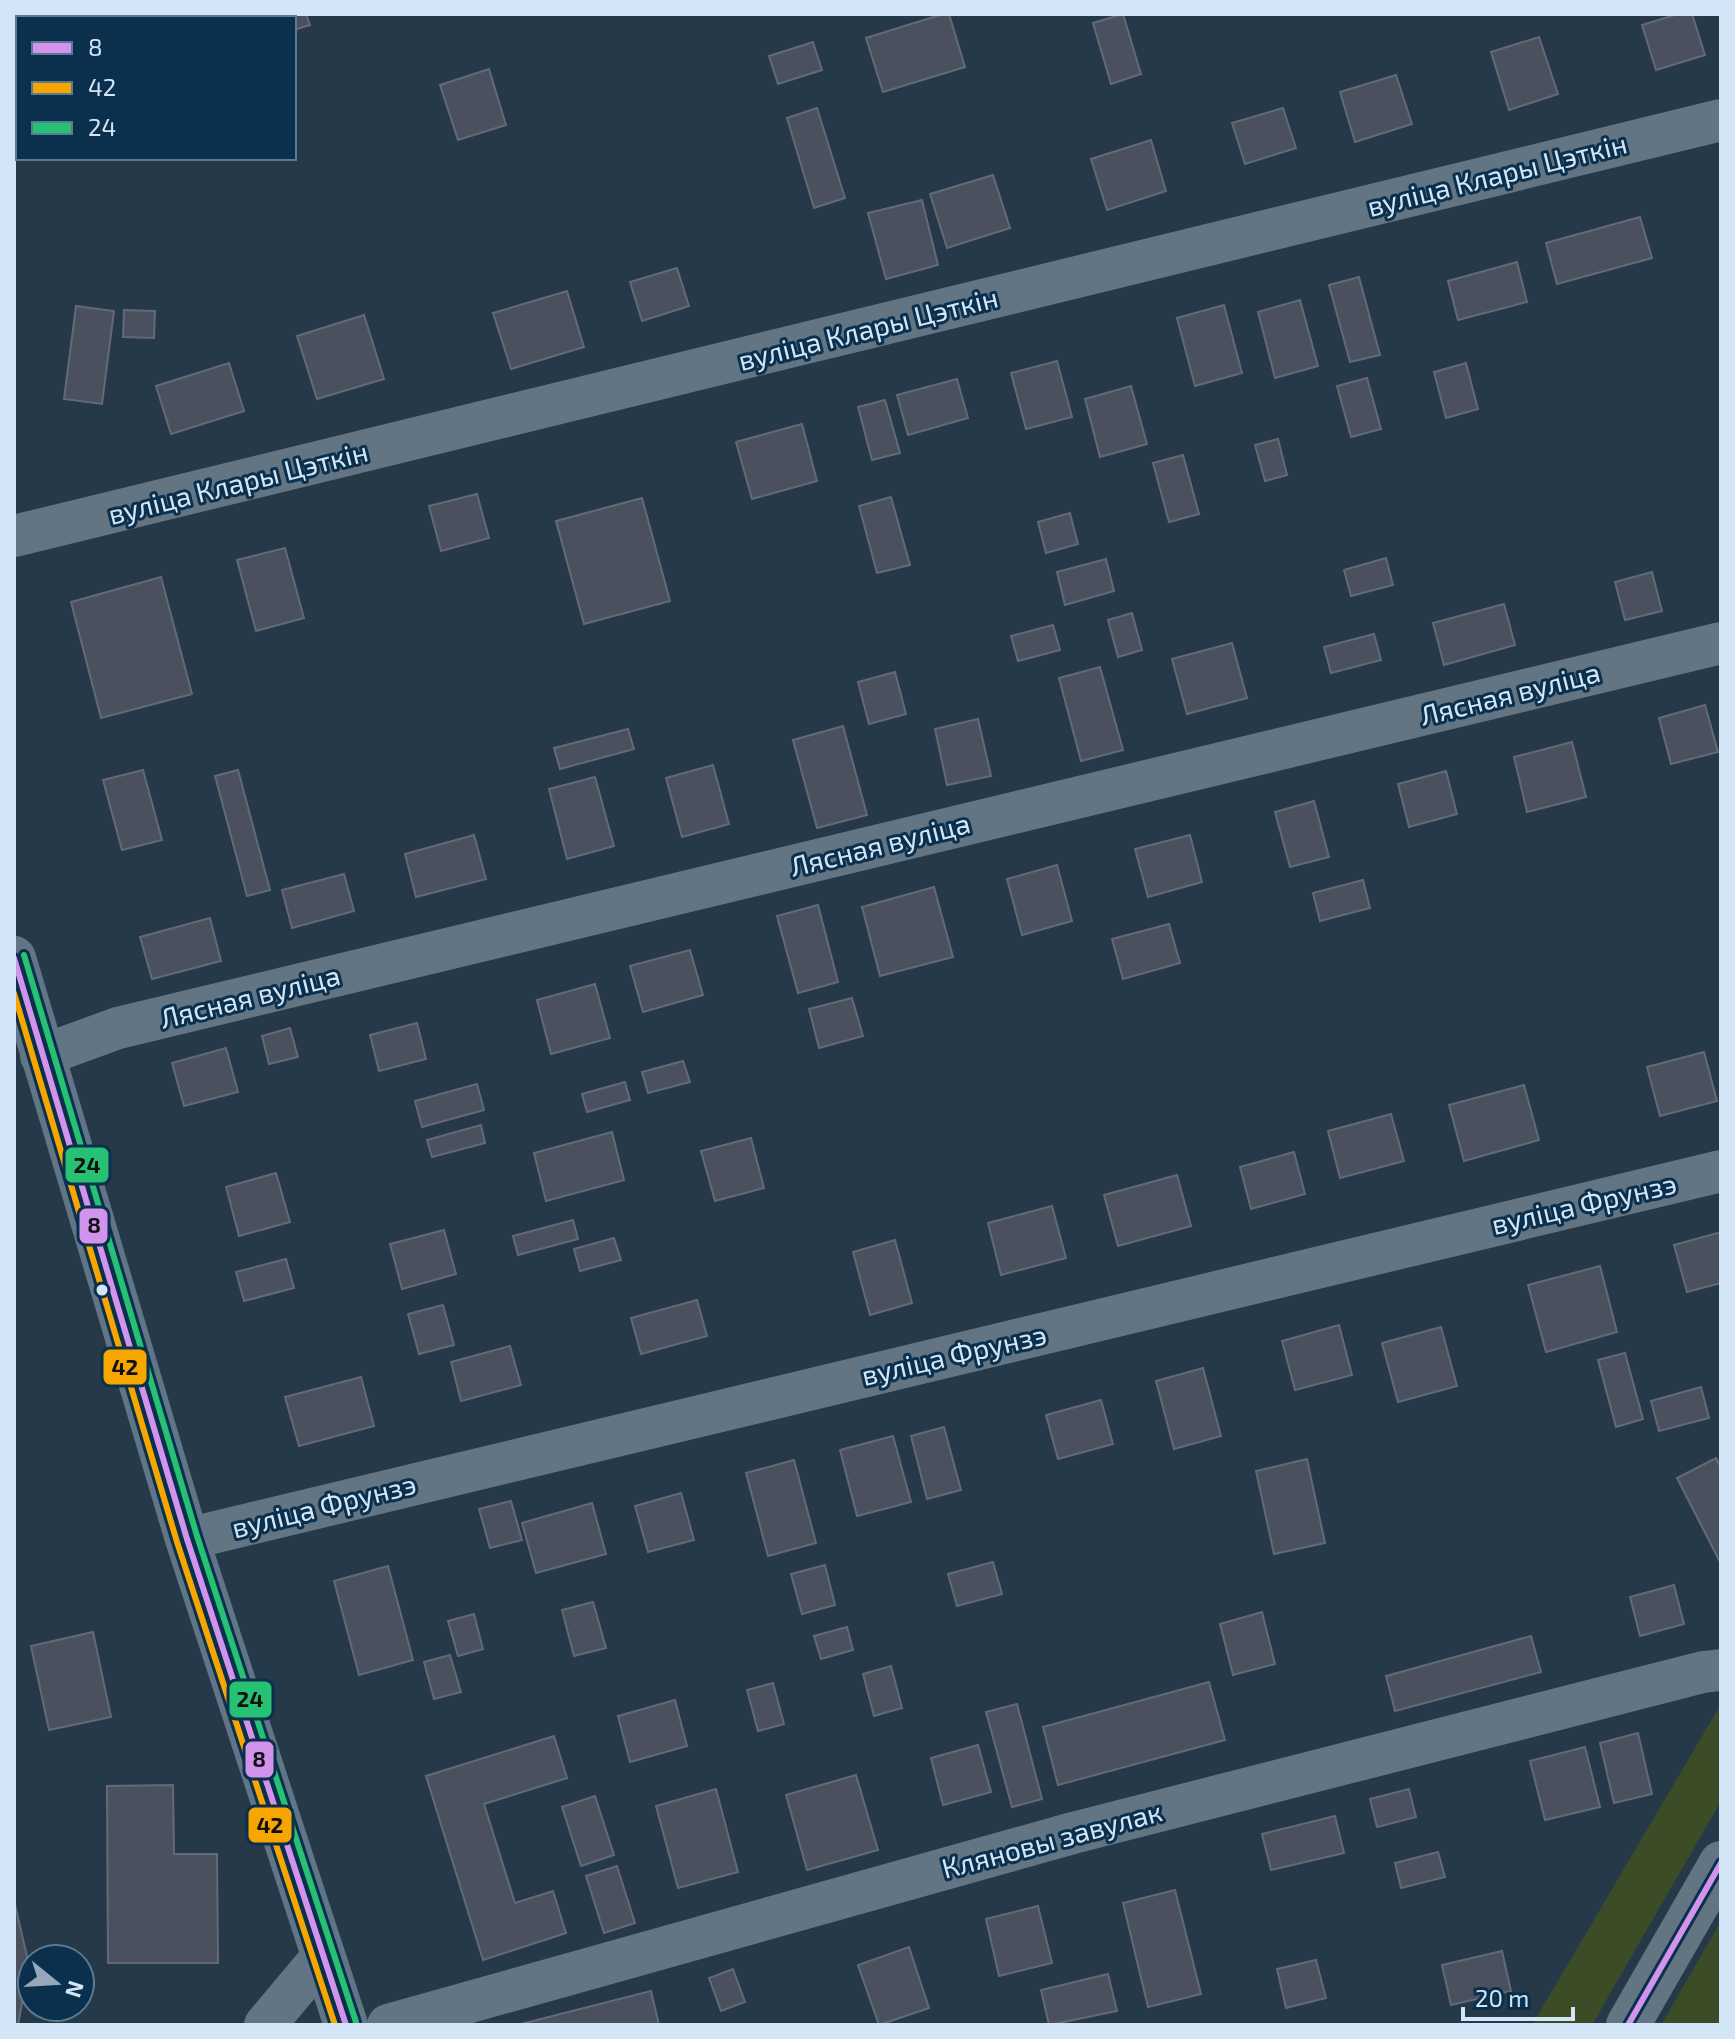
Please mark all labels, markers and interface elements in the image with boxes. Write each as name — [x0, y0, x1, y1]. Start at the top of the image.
legend — [16, 16, 296, 160]
text: 8 — [88, 32, 103, 61]
text: 42 — [88, 72, 116, 101]
text: 24 — [88, 112, 116, 141]
street label: вуліца Клары Цэткін — [1363, 125, 1630, 223]
street label: вуліца Клары Цэткін — [734, 279, 1001, 377]
street label: вуліца Клары Цэткін — [104, 433, 371, 531]
street label: Лясная вуліца — [1416, 654, 1603, 732]
street label: Лясная вуліца — [786, 805, 973, 883]
street label: Лясная вуліца — [156, 957, 343, 1035]
line badge: 24 — [64, 1146, 110, 1184]
text: 24 — [74, 1151, 100, 1177]
street label: вуліца Фрунзэ — [1488, 1165, 1680, 1241]
line badge: 8 — [78, 1207, 109, 1245]
text: 8 — [87, 1211, 101, 1237]
unlabelled marker — [94, 1282, 110, 1298]
street label: вуліца Фрунзэ — [858, 1316, 1050, 1392]
line badge: 42 — [102, 1348, 148, 1386]
text: 42 — [112, 1353, 138, 1379]
street label: вуліца Фрунзэ — [228, 1466, 419, 1544]
line badge: 24 — [228, 1680, 273, 1719]
text: 24 — [237, 1685, 263, 1711]
line badge: 8 — [244, 1740, 275, 1779]
text: 8 — [252, 1745, 266, 1771]
street label: Кляновы завулак — [938, 1793, 1166, 1885]
line badge: 42 — [247, 1806, 293, 1844]
text: 42 — [257, 1811, 283, 1837]
north arrow — [16, 1943, 96, 2023]
scale bar — [1463, 1971, 1573, 2021]
text: N — [61, 1978, 91, 2001]
text: 20 m — [1475, 1983, 1529, 2012]

